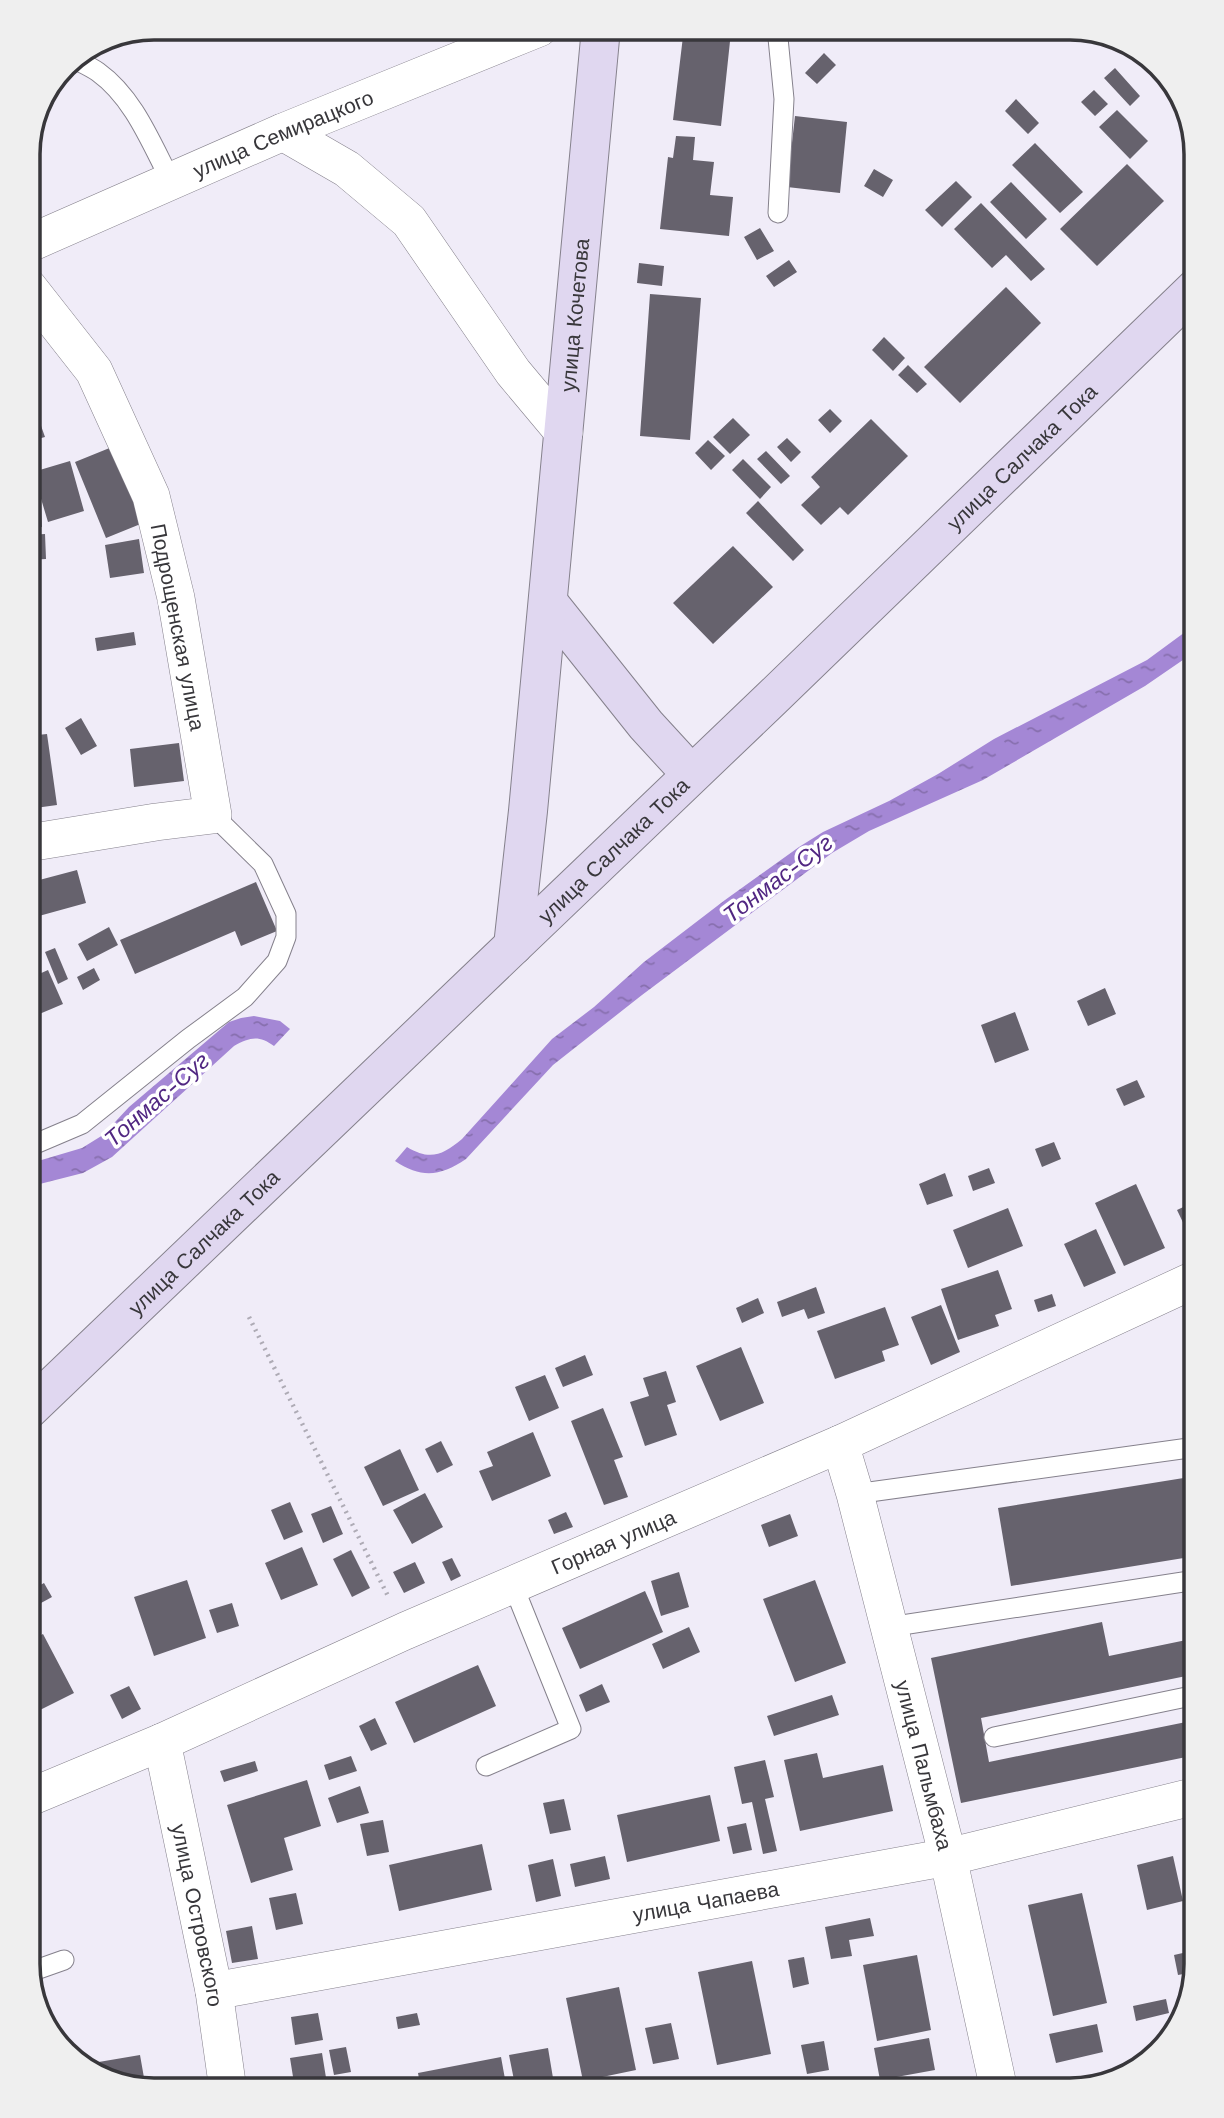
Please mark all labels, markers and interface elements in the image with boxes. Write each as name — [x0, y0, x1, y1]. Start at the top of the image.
street label: улица Семирацкого — [189, 84, 377, 183]
street label: улица Кочетова — [555, 237, 594, 393]
street label: улица Салчака Тока — [941, 378, 1102, 535]
street label: Подрощенская улица — [146, 521, 210, 733]
street label: улица Салчака Тока — [533, 772, 694, 928]
water label: Тонмас-Суг — [718, 829, 838, 929]
water label: Тонмас-Суг — [99, 1047, 215, 1153]
street label: улица Салчака Тока — [123, 1164, 284, 1320]
street label: Горная улица — [547, 1504, 679, 1579]
street label: улица Пальмбаха — [891, 1678, 958, 1853]
street label: улица Островского — [167, 1822, 229, 2008]
street label: улица Чапаева — [631, 1876, 781, 1927]

